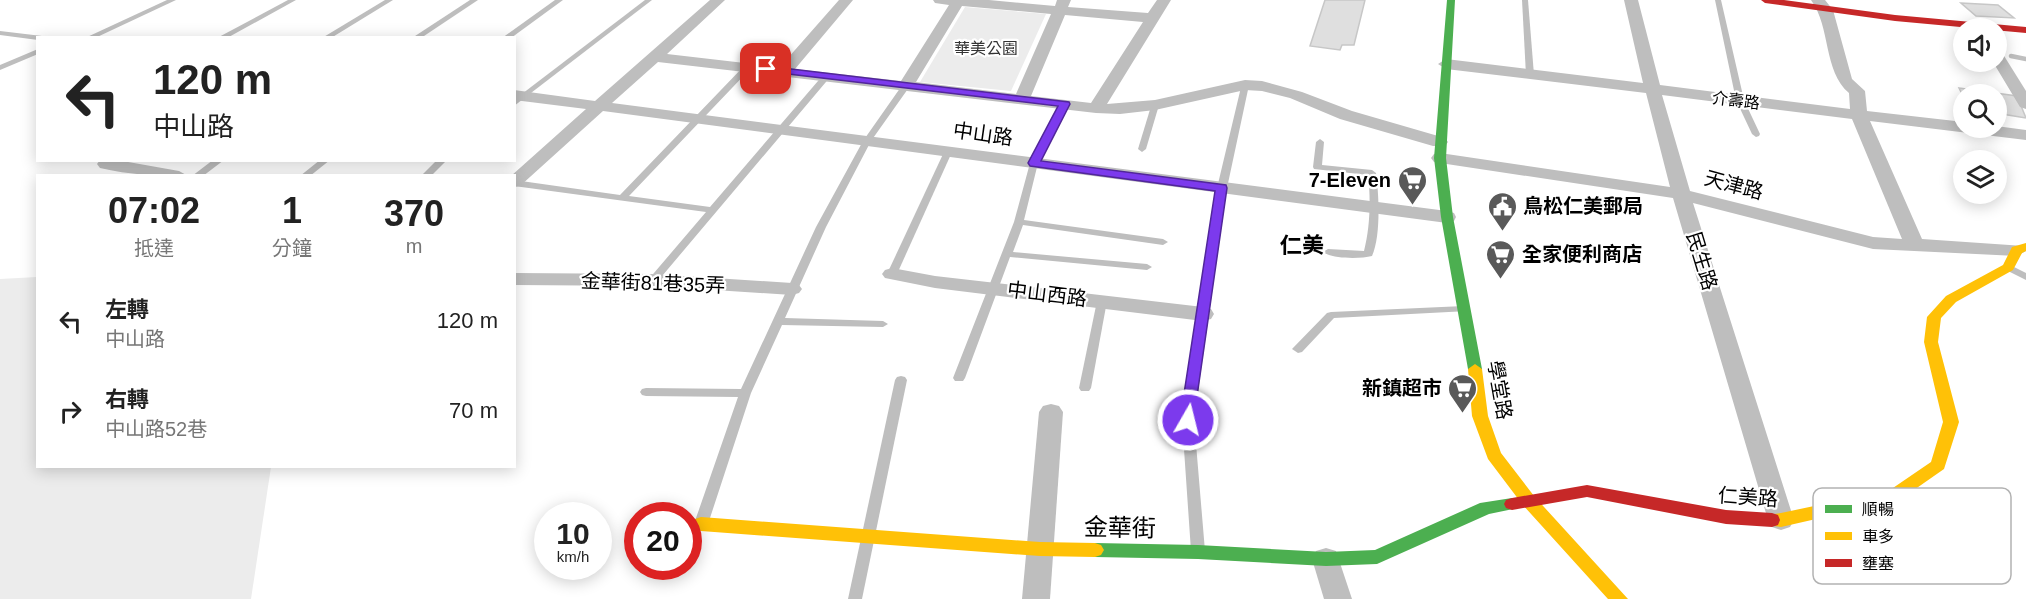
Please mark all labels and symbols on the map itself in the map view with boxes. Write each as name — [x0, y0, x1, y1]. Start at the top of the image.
park label: 華美公園 — [954, 40, 1018, 57]
pin — [740, 43, 791, 94]
street label: 介壽路 — [1711, 89, 1761, 112]
street label: 中山路 — [952, 119, 1014, 149]
supermarket icon: 7-Eleven — [1396, 164, 1428, 206]
street label: 天津路 — [1702, 167, 1766, 203]
place label: 7-Eleven — [1309, 169, 1391, 191]
public building icon: 鳥松仁美郵局 — [1486, 190, 1518, 232]
place label: 鳥松仁美郵局 — [1523, 195, 1643, 217]
street label: 民生路 — [1683, 229, 1721, 293]
district label: 仁美 — [1280, 233, 1324, 258]
supermarket icon: 全家便利商店 — [1485, 238, 1517, 280]
place label: 全家便利商店 — [1522, 243, 1642, 265]
street label: 金華街81巷35弄 — [580, 269, 726, 297]
street label: 中山西路 — [1006, 278, 1088, 310]
street label: 學堂路 — [1484, 359, 1516, 421]
supermarket icon: 新鎮超市 — [1447, 372, 1479, 414]
place label: 新鎮超市 — [1362, 377, 1442, 399]
position arrow — [1156, 388, 1220, 452]
street label: 仁美路 — [1717, 484, 1779, 510]
legend — [1813, 488, 2011, 584]
text: 順暢 — [1862, 501, 1894, 518]
speed limit sign: 20 — [624, 502, 702, 580]
street label: 金華街 — [1084, 513, 1156, 542]
text: 車多 — [1862, 528, 1894, 545]
text: 壅塞 — [1862, 555, 1894, 572]

